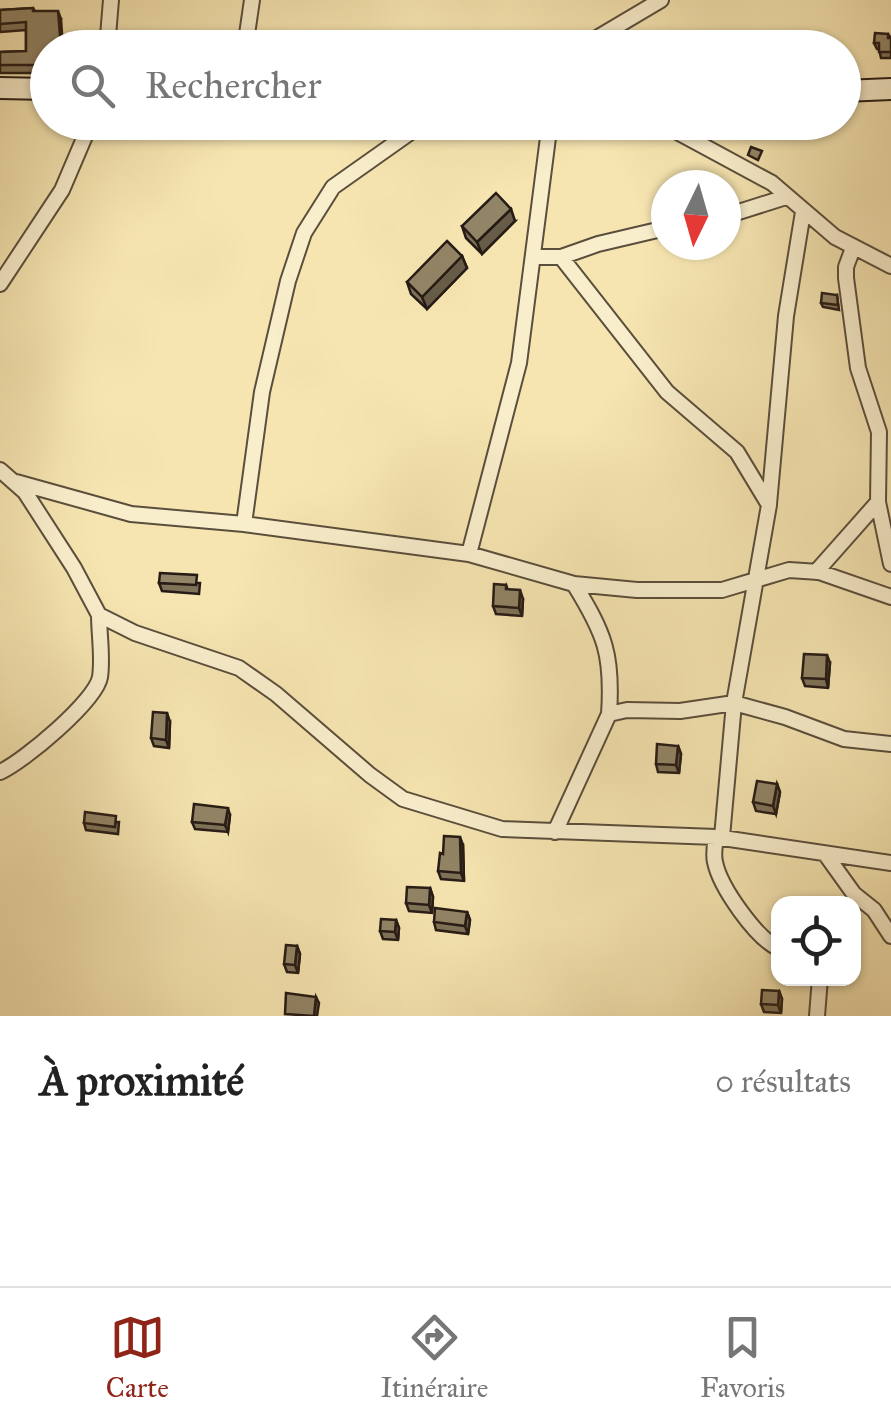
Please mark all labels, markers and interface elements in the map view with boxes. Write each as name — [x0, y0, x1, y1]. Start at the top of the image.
search box — [30, 30, 861, 140]
icon: search — [65, 58, 120, 113]
text: Rechercher — [145, 62, 321, 108]
north arrow — [651, 170, 741, 260]
map controls — [771, 896, 861, 986]
button: locate — [771, 896, 861, 986]
text: À proximité — [40, 1055, 244, 1107]
text: 0 résultats — [715, 1062, 851, 1101]
tab: Carte — [106, 1310, 169, 1405]
tab: Itinéraire — [381, 1310, 488, 1405]
tab: Favoris — [700, 1310, 785, 1405]

